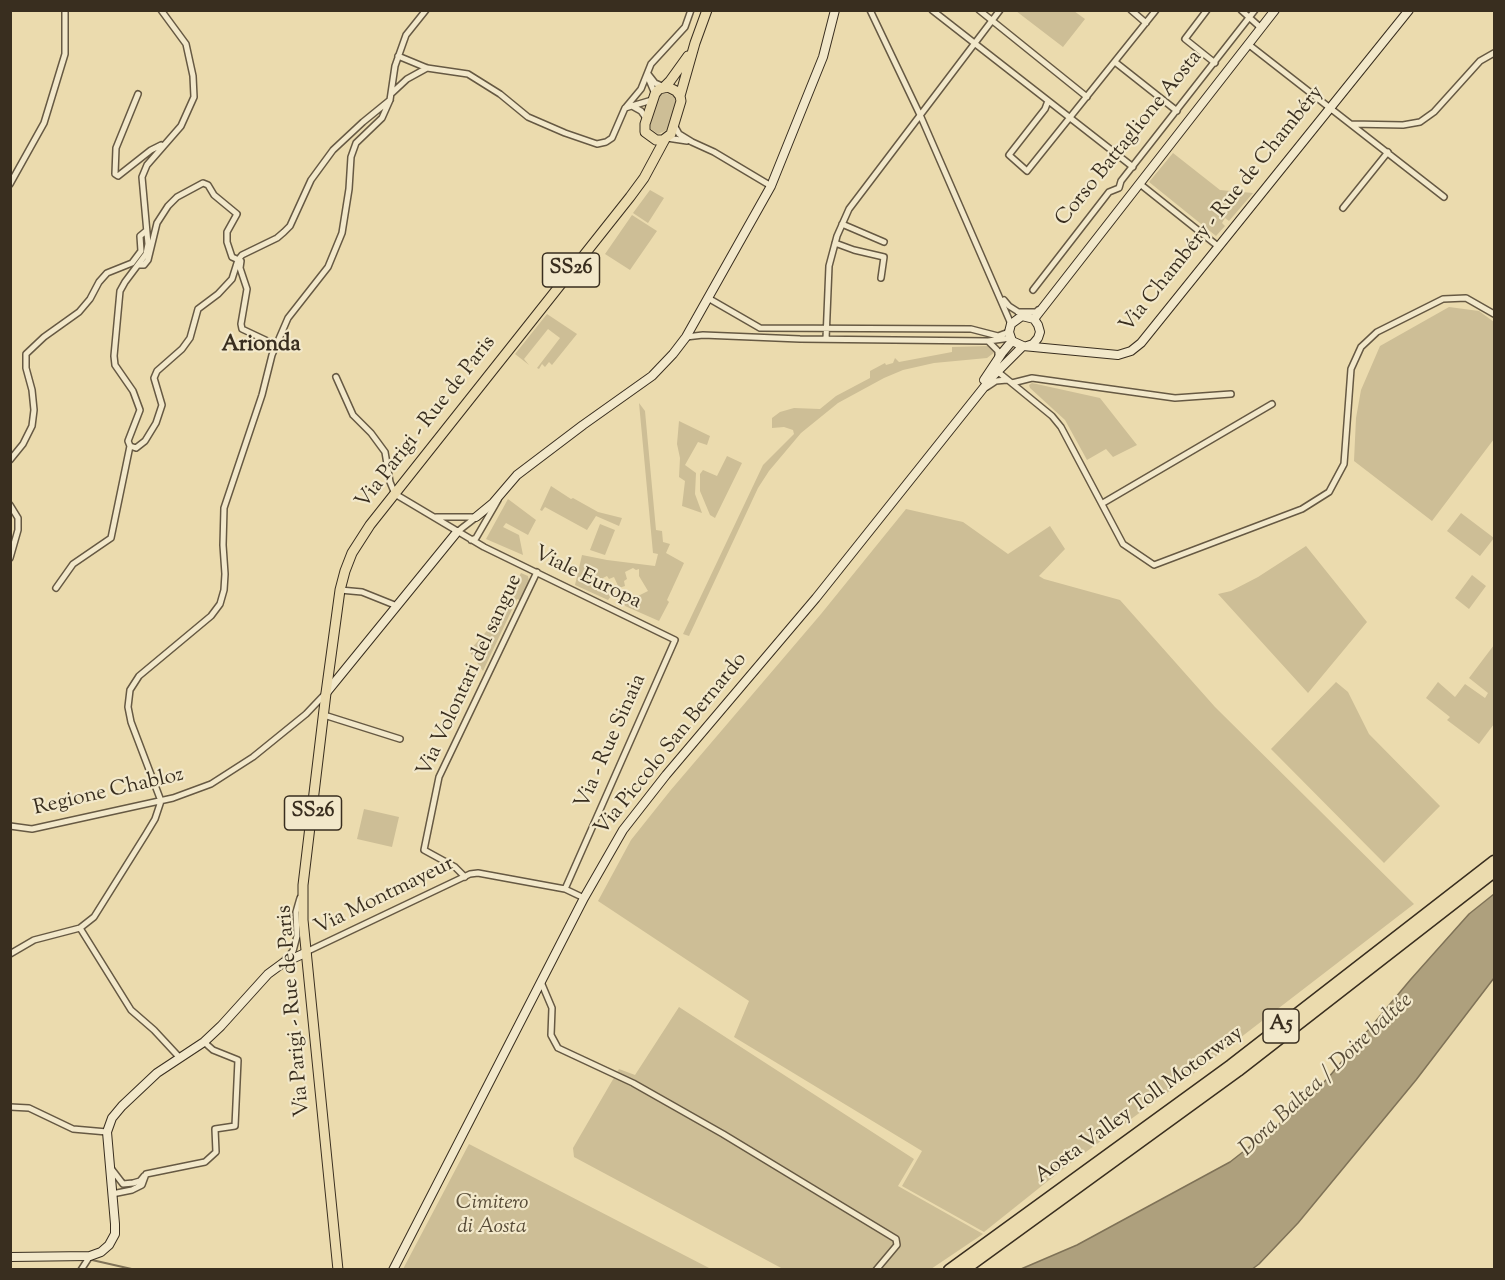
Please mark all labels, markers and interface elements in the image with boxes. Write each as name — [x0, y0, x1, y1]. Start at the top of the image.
street label: Corso Battaglione Aosta — [1051, 46, 1209, 232]
street label: Via Chambéry - Rue de Chambéry — [1116, 82, 1330, 338]
road number: SS26 — [542, 253, 600, 287]
street label: Via Parigi - Rue de Paris — [352, 331, 502, 515]
district label: Arionda — [221, 333, 301, 359]
street label: Viale Europa — [529, 542, 645, 616]
street label: Via Volontari del sangue — [413, 571, 529, 781]
street label: Via Piccolo San Bernardo — [590, 648, 754, 842]
street label: Via - Rue Sinaia — [571, 671, 653, 813]
street label: Regione Chabloz — [31, 763, 187, 823]
road number: SS26 — [284, 796, 342, 830]
street label: Via Montmayeur — [311, 852, 459, 942]
street label: Via Parigi - Rue de Paris — [273, 904, 317, 1118]
water label: Dora Baltea / Doire baltée — [1235, 989, 1419, 1163]
road number: A5 — [1263, 1009, 1299, 1043]
street label: Aosta Valley Toll Motorway — [1031, 1022, 1249, 1190]
park label: Cimitero di Aosta — [456, 1191, 528, 1241]

